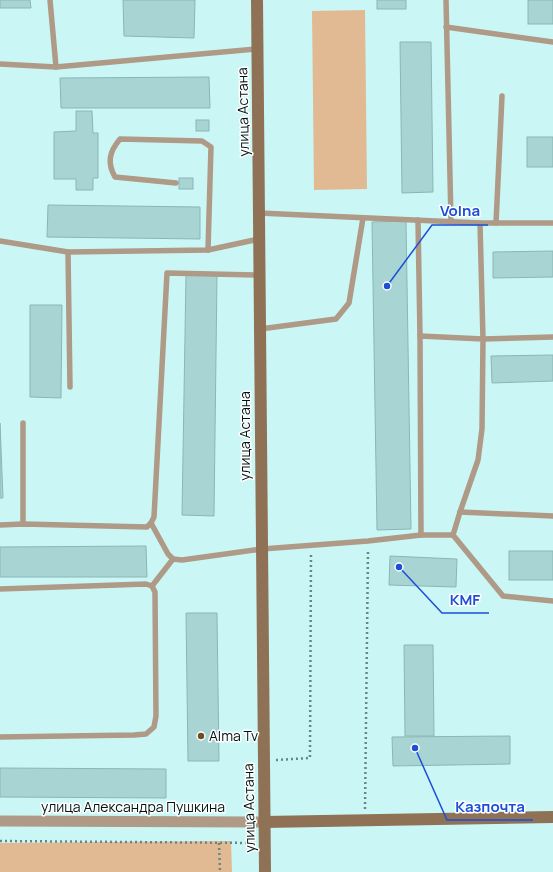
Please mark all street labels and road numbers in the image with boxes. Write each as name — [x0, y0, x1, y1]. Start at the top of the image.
street label: улица Астана — [232, 67, 253, 157]
street label: улица Астана — [235, 391, 254, 481]
street label: улица Астана — [238, 763, 259, 853]
street label: улица Александра Пушкина — [41, 797, 225, 816]

